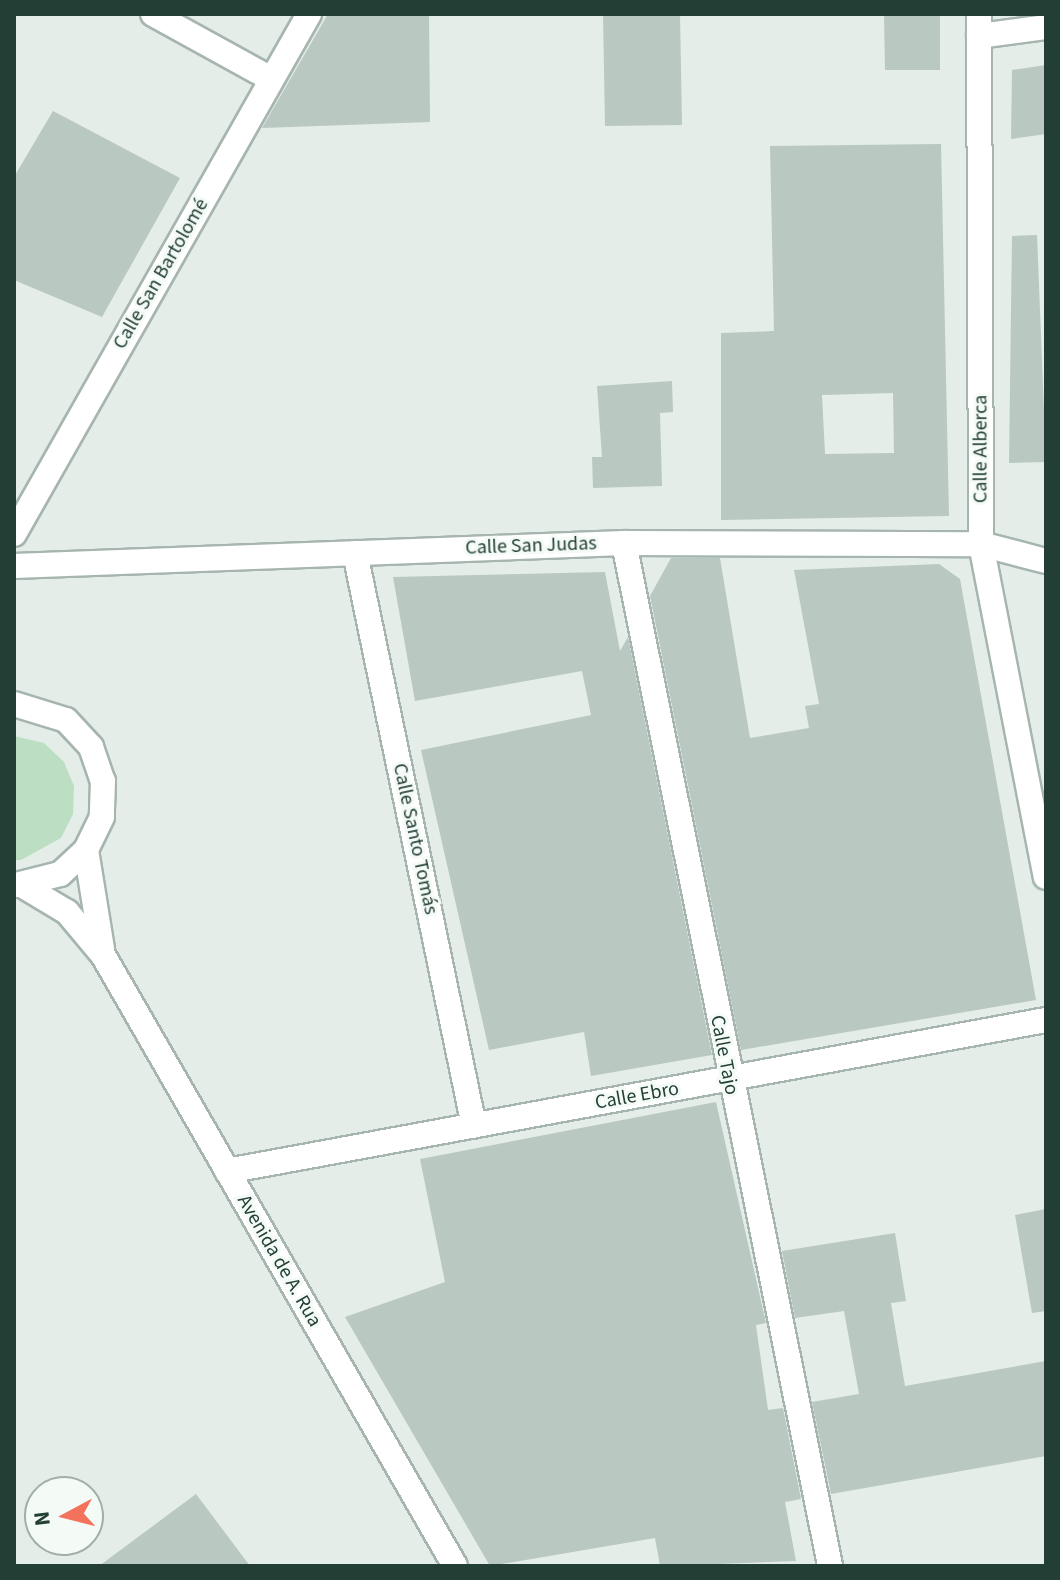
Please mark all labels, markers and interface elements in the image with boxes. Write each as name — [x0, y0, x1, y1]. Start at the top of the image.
street label: Calle San Bartolomé — [108, 194, 214, 354]
street label: Calle Alberca — [969, 395, 993, 503]
street label: Calle San Judas — [465, 532, 597, 560]
street label: Calle Santo Tomás — [387, 761, 443, 917]
street label: Calle Tajo — [705, 1013, 743, 1097]
street label: Calle Ebro — [593, 1077, 681, 1115]
street label: Avenida de A. Rua — [232, 1191, 326, 1331]
north arrow — [24, 1476, 104, 1556]
text: N — [25, 1509, 59, 1528]

